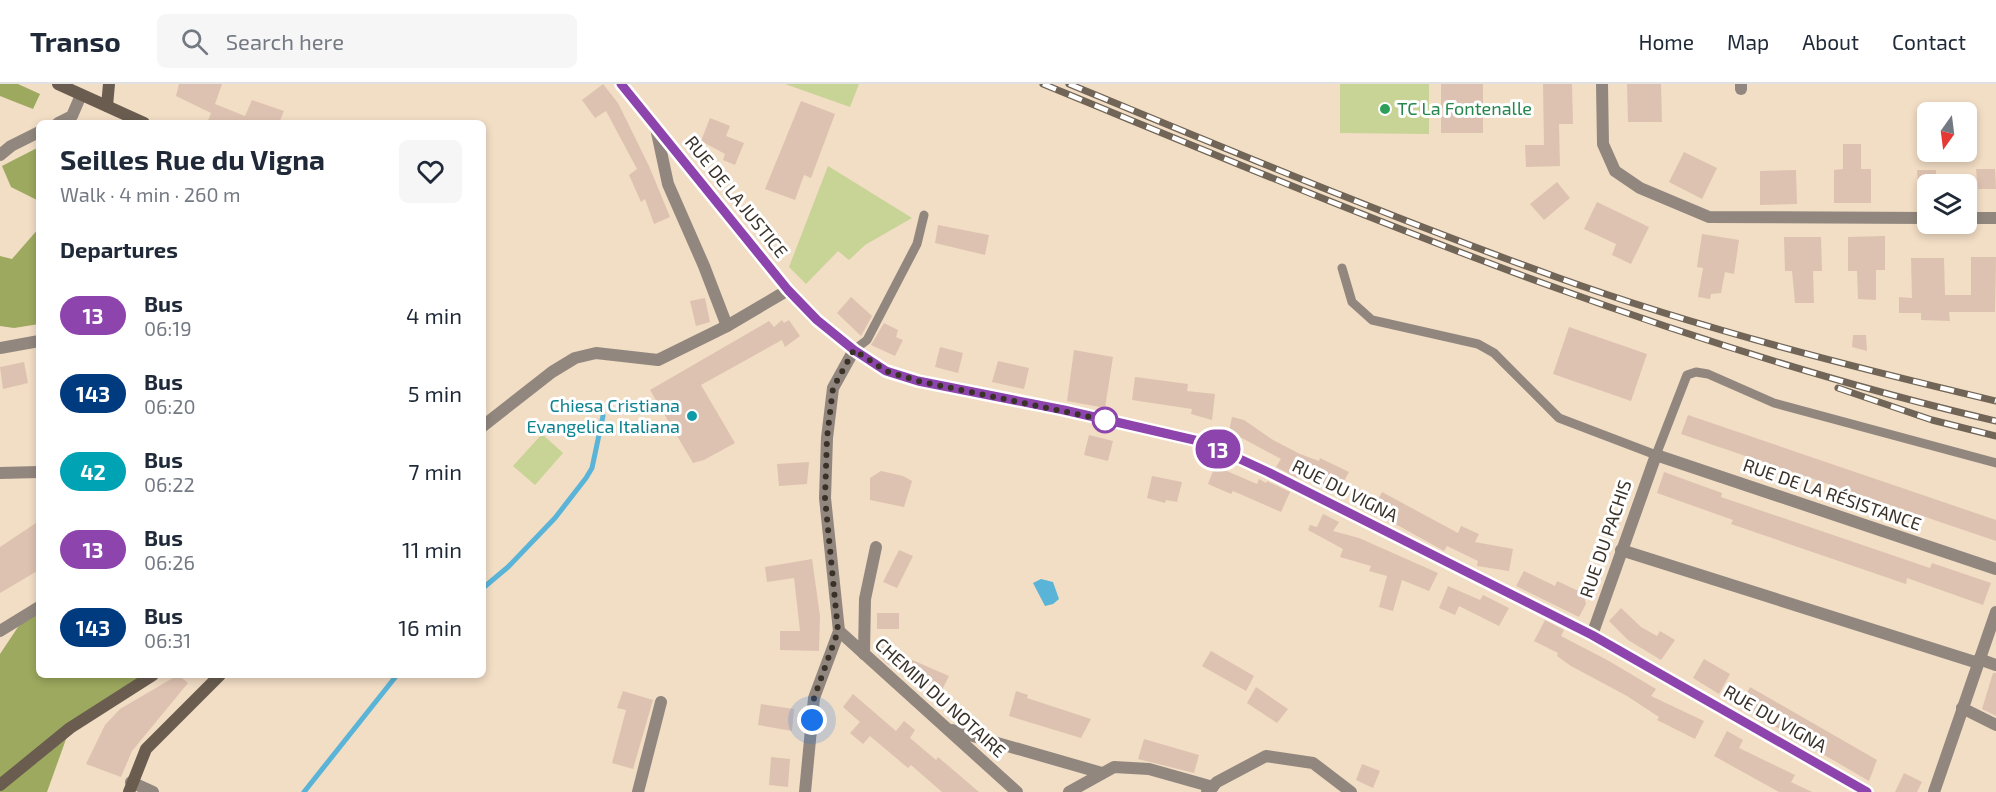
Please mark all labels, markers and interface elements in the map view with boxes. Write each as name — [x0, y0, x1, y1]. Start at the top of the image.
search box — [157, 14, 577, 68]
text: Transo — [30, 24, 121, 58]
icon: search — [178, 25, 211, 58]
text: Search here — [226, 28, 344, 54]
text: Home — [1638, 29, 1694, 54]
text: Map — [1727, 29, 1769, 54]
text: About — [1802, 29, 1859, 54]
text: Contact — [1892, 29, 1966, 54]
place label: TC La Fontenalle — [1397, 97, 1532, 119]
marker: TC La Fontenalle — [1378, 102, 1392, 116]
north arrow — [1917, 102, 1977, 162]
map controls — [1917, 102, 1977, 234]
street label: RUE DE LA JUSTICE — [681, 131, 793, 262]
button: heart — [399, 140, 462, 203]
text: Seilles Rue du Vigna — [60, 142, 325, 176]
button: layers — [1917, 174, 1977, 234]
text: Walk · 4 min · 260 m — [60, 182, 240, 206]
text: Departures — [60, 236, 178, 262]
text: Bus — [144, 290, 183, 316]
text: 4 min — [406, 302, 462, 328]
text: 13 — [83, 303, 103, 328]
text: 06:19 — [144, 316, 192, 340]
text: Bus — [144, 368, 183, 394]
text: 5 min — [408, 380, 462, 406]
text: 143 — [76, 381, 110, 406]
text: 06:20 — [144, 394, 196, 418]
place label: Chiesa Cristiana Evangelica Italiana — [526, 394, 680, 437]
unlabelled marker — [1092, 407, 1118, 433]
marker: Chiesa Cristiana Evangelica Italiana — [685, 409, 699, 423]
line badge: 13 — [1191, 430, 1245, 469]
text: 13 — [1208, 437, 1228, 462]
text: Bus — [144, 446, 183, 472]
street label: RUE DE LA RÉSISTANCE — [1740, 453, 1924, 535]
street label: RUE DU VIGNA — [1289, 454, 1403, 527]
text: 7 min — [408, 458, 462, 484]
text: 42 — [80, 459, 106, 484]
text: 06:22 — [144, 472, 195, 496]
street label: RUE DU PACHIS — [1575, 477, 1636, 601]
text: Bus — [144, 524, 183, 550]
text: 11 min — [402, 536, 462, 562]
text: 13 — [83, 537, 103, 562]
text: 06:26 — [144, 550, 195, 574]
text: Bus — [144, 602, 183, 628]
text: 16 min — [398, 614, 462, 640]
text: 143 — [76, 615, 110, 640]
text: 06:31 — [144, 628, 191, 652]
street label: CHEMIN DU NOTAIRE — [871, 633, 1011, 762]
street label: RUE DU VIGNA — [1720, 680, 1832, 757]
your location — [797, 705, 827, 735]

